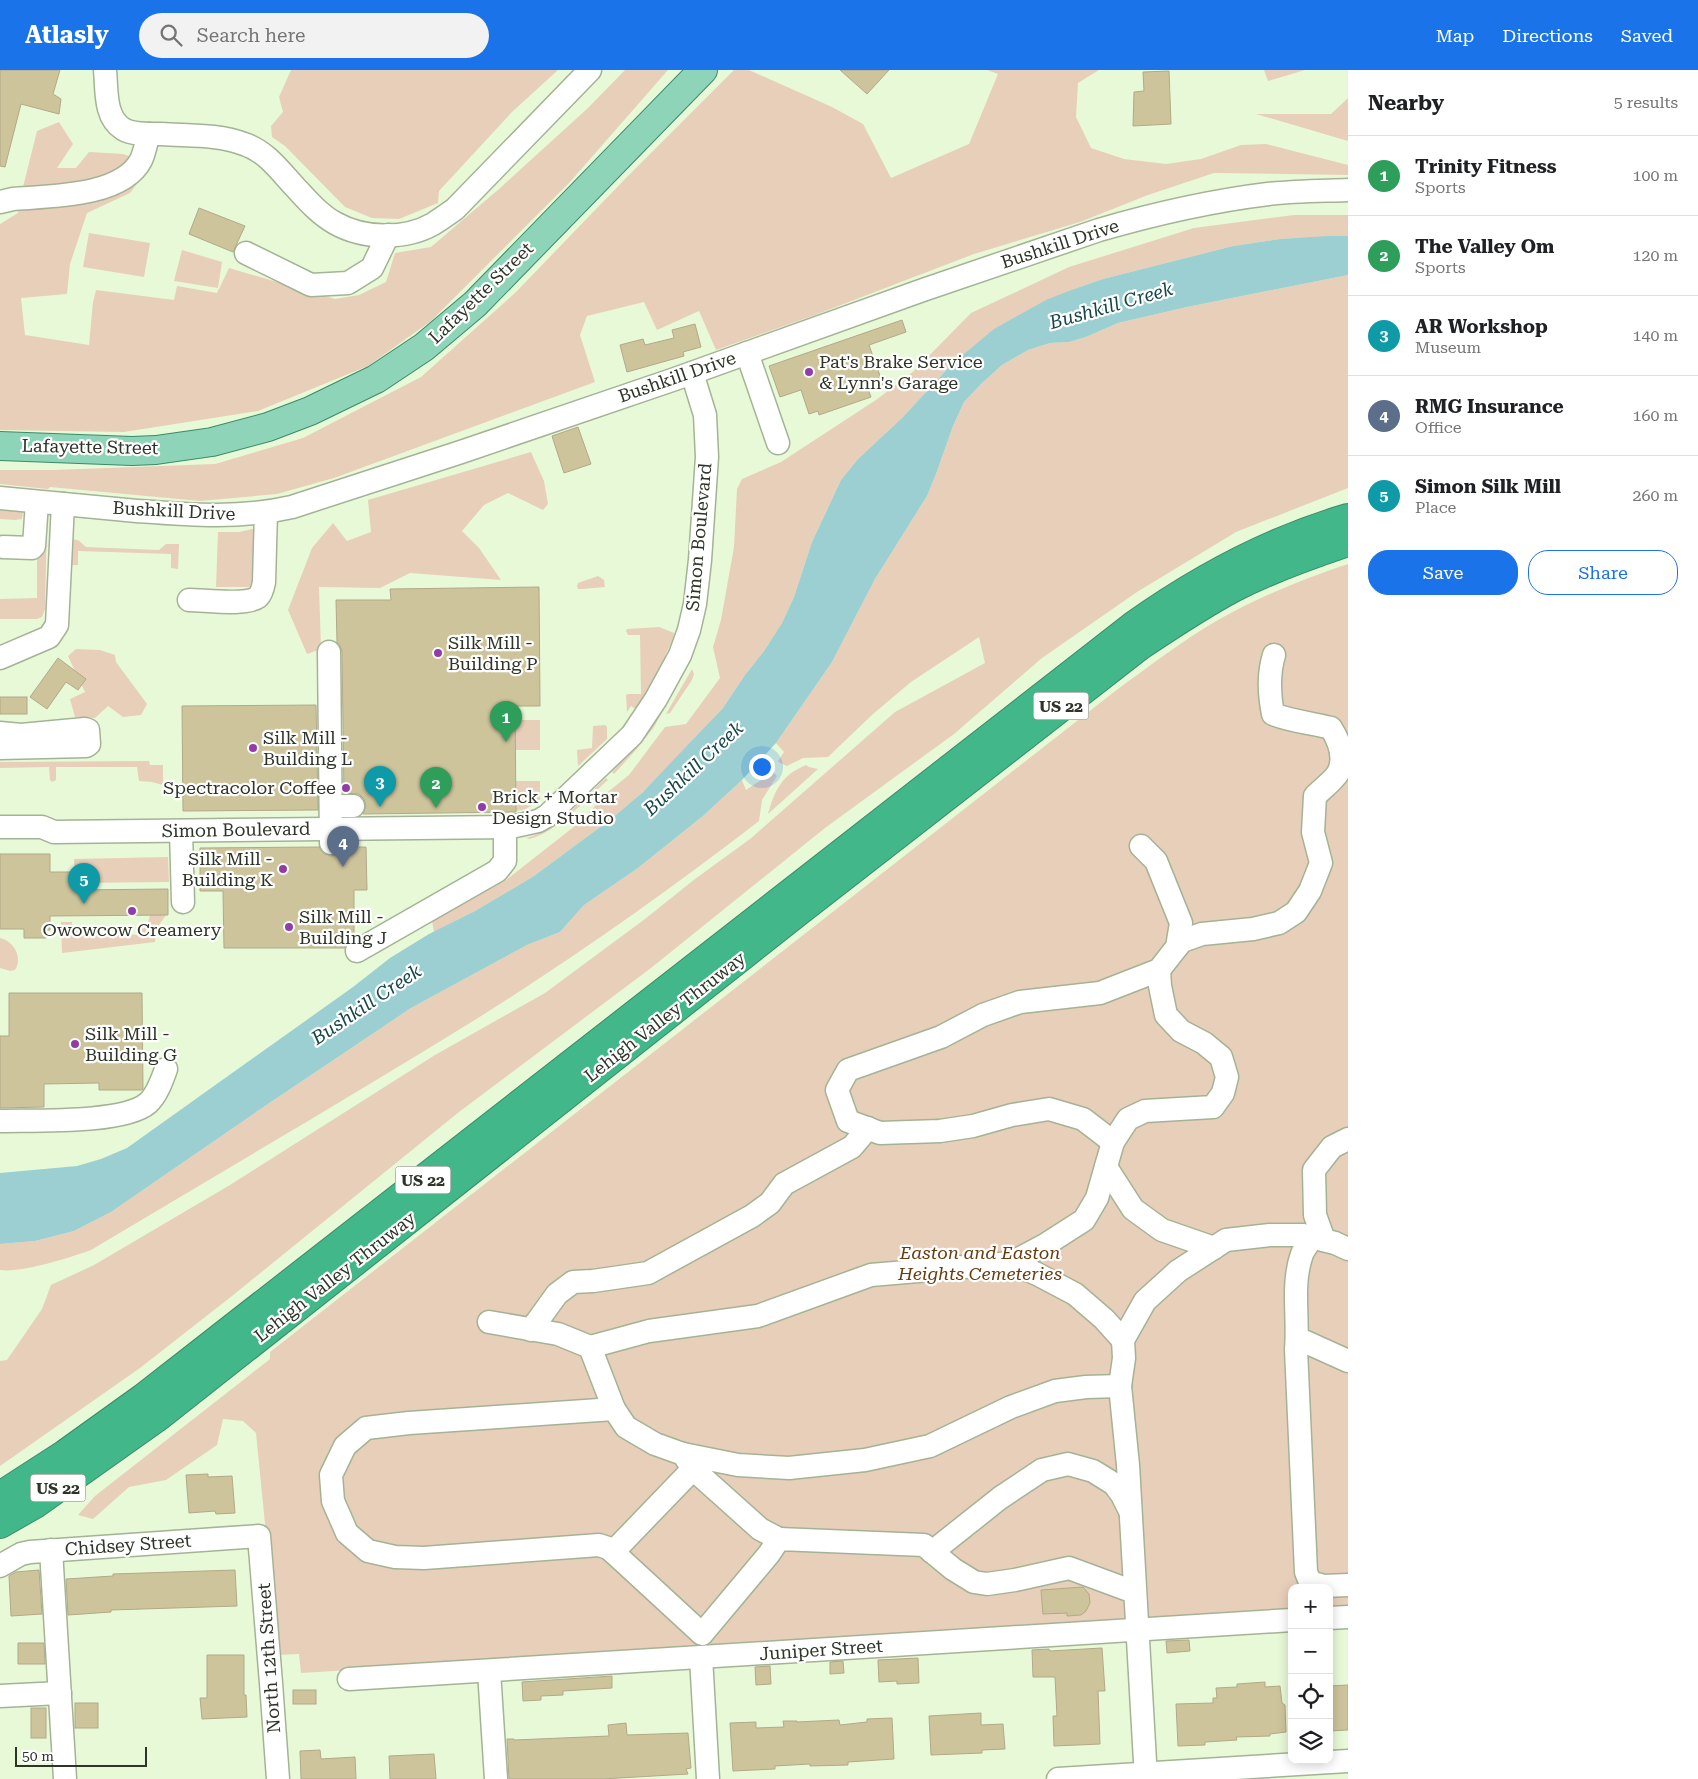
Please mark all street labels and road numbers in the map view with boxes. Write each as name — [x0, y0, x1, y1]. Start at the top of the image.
street label: Bushkill Drive — [998, 215, 1122, 272]
street label: Lafayette Street — [424, 237, 537, 348]
street label: Bushkill Drive — [615, 347, 738, 406]
street label: Lafayette Street — [21, 435, 159, 458]
street label: Simon Boulevard — [682, 461, 715, 612]
street label: Bushkill Drive — [112, 497, 236, 524]
road number: US 22 — [1034, 692, 1088, 720]
street label: Simon Boulevard — [161, 818, 311, 841]
street label: Lehigh Valley Thruway — [580, 947, 750, 1086]
road number: US 22 — [396, 1166, 450, 1194]
street label: Lehigh Valley Thruway — [250, 1207, 420, 1346]
road number: US 22 — [30, 1475, 86, 1502]
street label: Chidsey Street — [64, 1530, 192, 1559]
street label: North 12th Street — [253, 1582, 284, 1734]
street label: Juniper Street — [759, 1635, 884, 1664]

